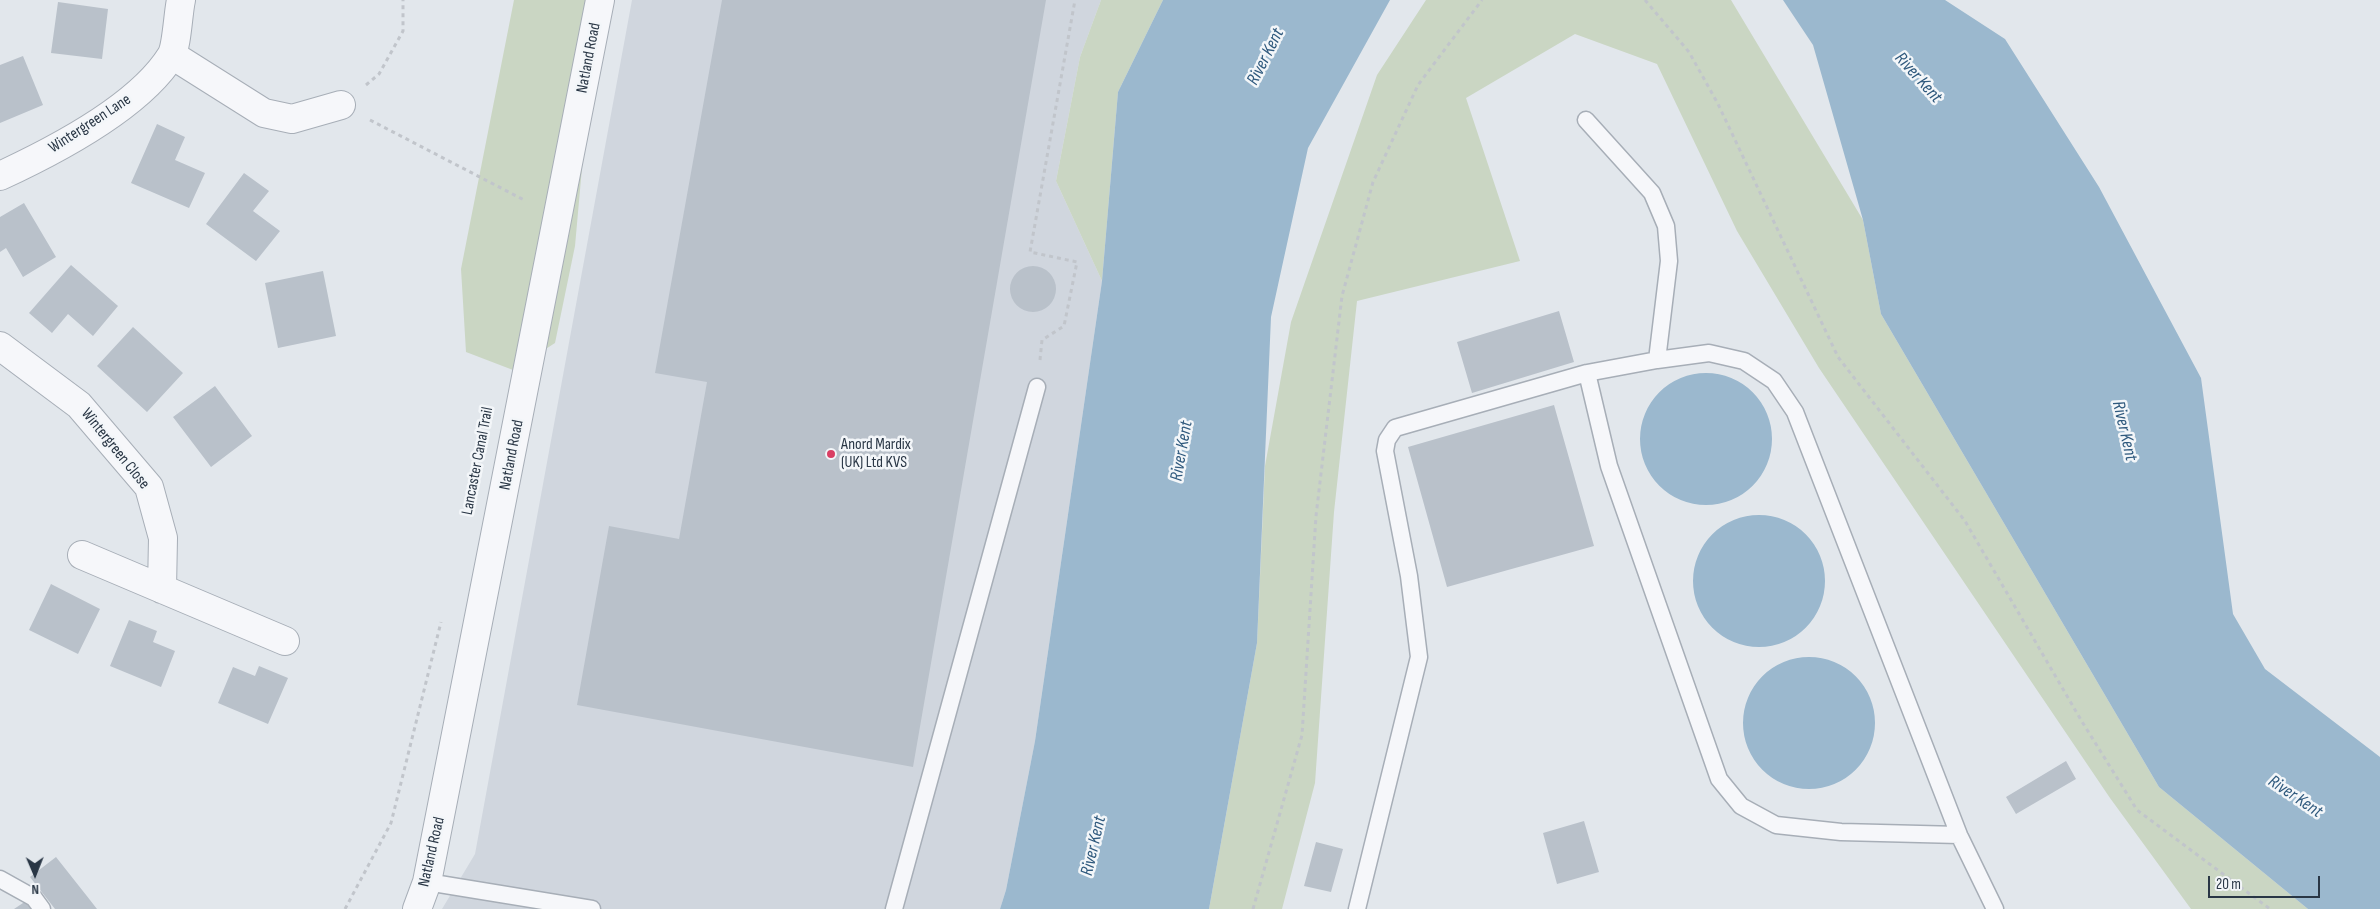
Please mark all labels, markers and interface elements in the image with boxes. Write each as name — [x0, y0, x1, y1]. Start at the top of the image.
street label: Natland Road — [573, 21, 605, 95]
water label: River Kent — [1243, 25, 1289, 89]
water label: River Kent — [1890, 48, 1946, 108]
street label: Wintergreen Lane — [45, 90, 135, 158]
water label: River Kent — [2107, 399, 2141, 463]
street label: Wintergreen Close — [77, 405, 153, 493]
street label: Lancaster Canal Trail — [458, 406, 498, 516]
street label: Natland Road — [496, 418, 528, 492]
water label: River Kent — [1166, 419, 1198, 483]
place label: Anord Mardix (UK) Ltd KVS — [841, 435, 911, 473]
marker: Anord Mardix (UK) Ltd KVS — [825, 448, 837, 460]
water label: River Kent — [2264, 771, 2326, 823]
water label: River Kent — [1077, 814, 1111, 878]
street label: Natland Road — [415, 815, 449, 889]
north arrow — [10, 849, 60, 899]
scale bar — [2210, 866, 2322, 898]
text: 20 m — [2216, 875, 2241, 894]
text: N — [31, 881, 39, 898]

